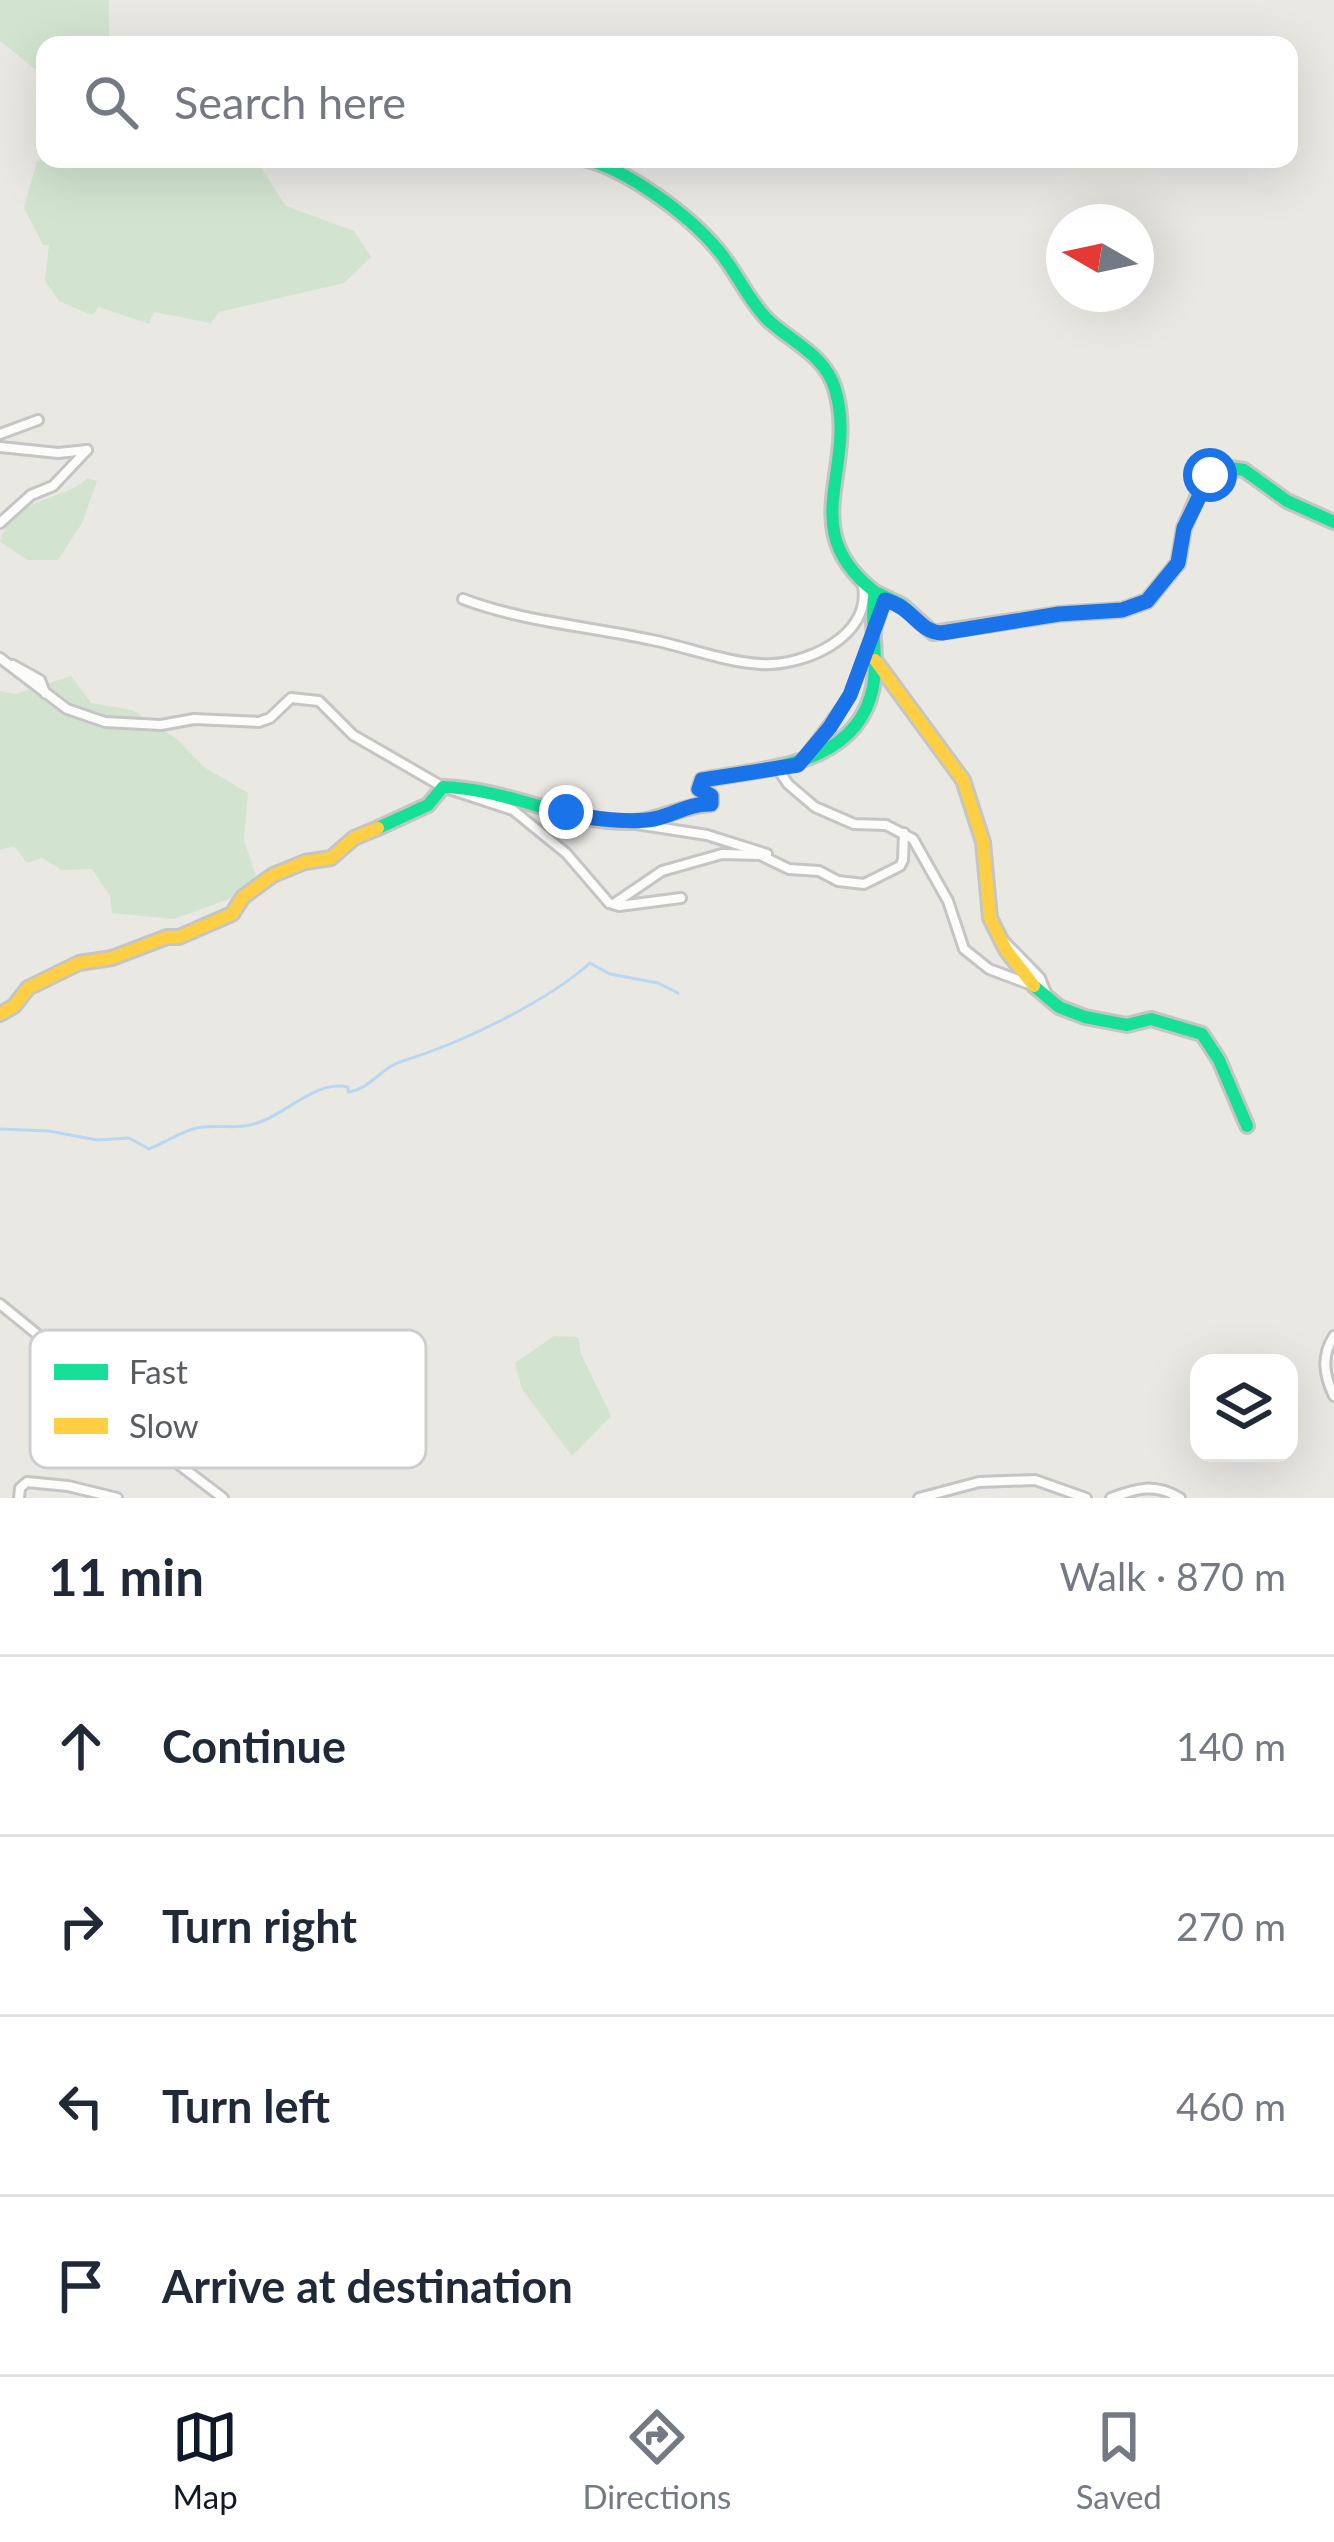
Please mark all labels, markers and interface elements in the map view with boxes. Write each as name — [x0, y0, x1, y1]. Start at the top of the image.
search box — [36, 36, 1298, 168]
icon: search — [78, 69, 144, 135]
text: Search here — [174, 75, 406, 129]
north arrow — [1046, 204, 1154, 312]
route start — [1183, 448, 1237, 502]
route end — [539, 785, 593, 839]
legend — [30, 1330, 426, 1468]
text: Fast — [129, 1351, 188, 1391]
map controls — [1190, 1354, 1298, 1462]
button: layers — [1190, 1354, 1298, 1462]
text: Slow — [129, 1405, 199, 1445]
text: 11 min — [48, 1546, 204, 1607]
text: Walk · 870 m — [1059, 1553, 1286, 1599]
icon: ahead — [48, 1713, 114, 1779]
text: Continue — [162, 1719, 346, 1773]
text: 140 m — [1176, 1723, 1286, 1769]
icon: right — [48, 1893, 114, 1959]
text: Turn right — [162, 1899, 357, 1953]
text: 270 m — [1176, 1903, 1286, 1949]
icon: left — [48, 2073, 114, 2139]
text: Turn left — [162, 2079, 330, 2133]
text: 460 m — [1176, 2083, 1286, 2129]
icon: arrive — [48, 2253, 114, 2319]
text: Arrive at destination — [162, 2259, 573, 2313]
tab: Map — [172, 2404, 238, 2516]
tab: Directions — [582, 2404, 731, 2516]
tab: Saved — [1076, 2404, 1162, 2516]

